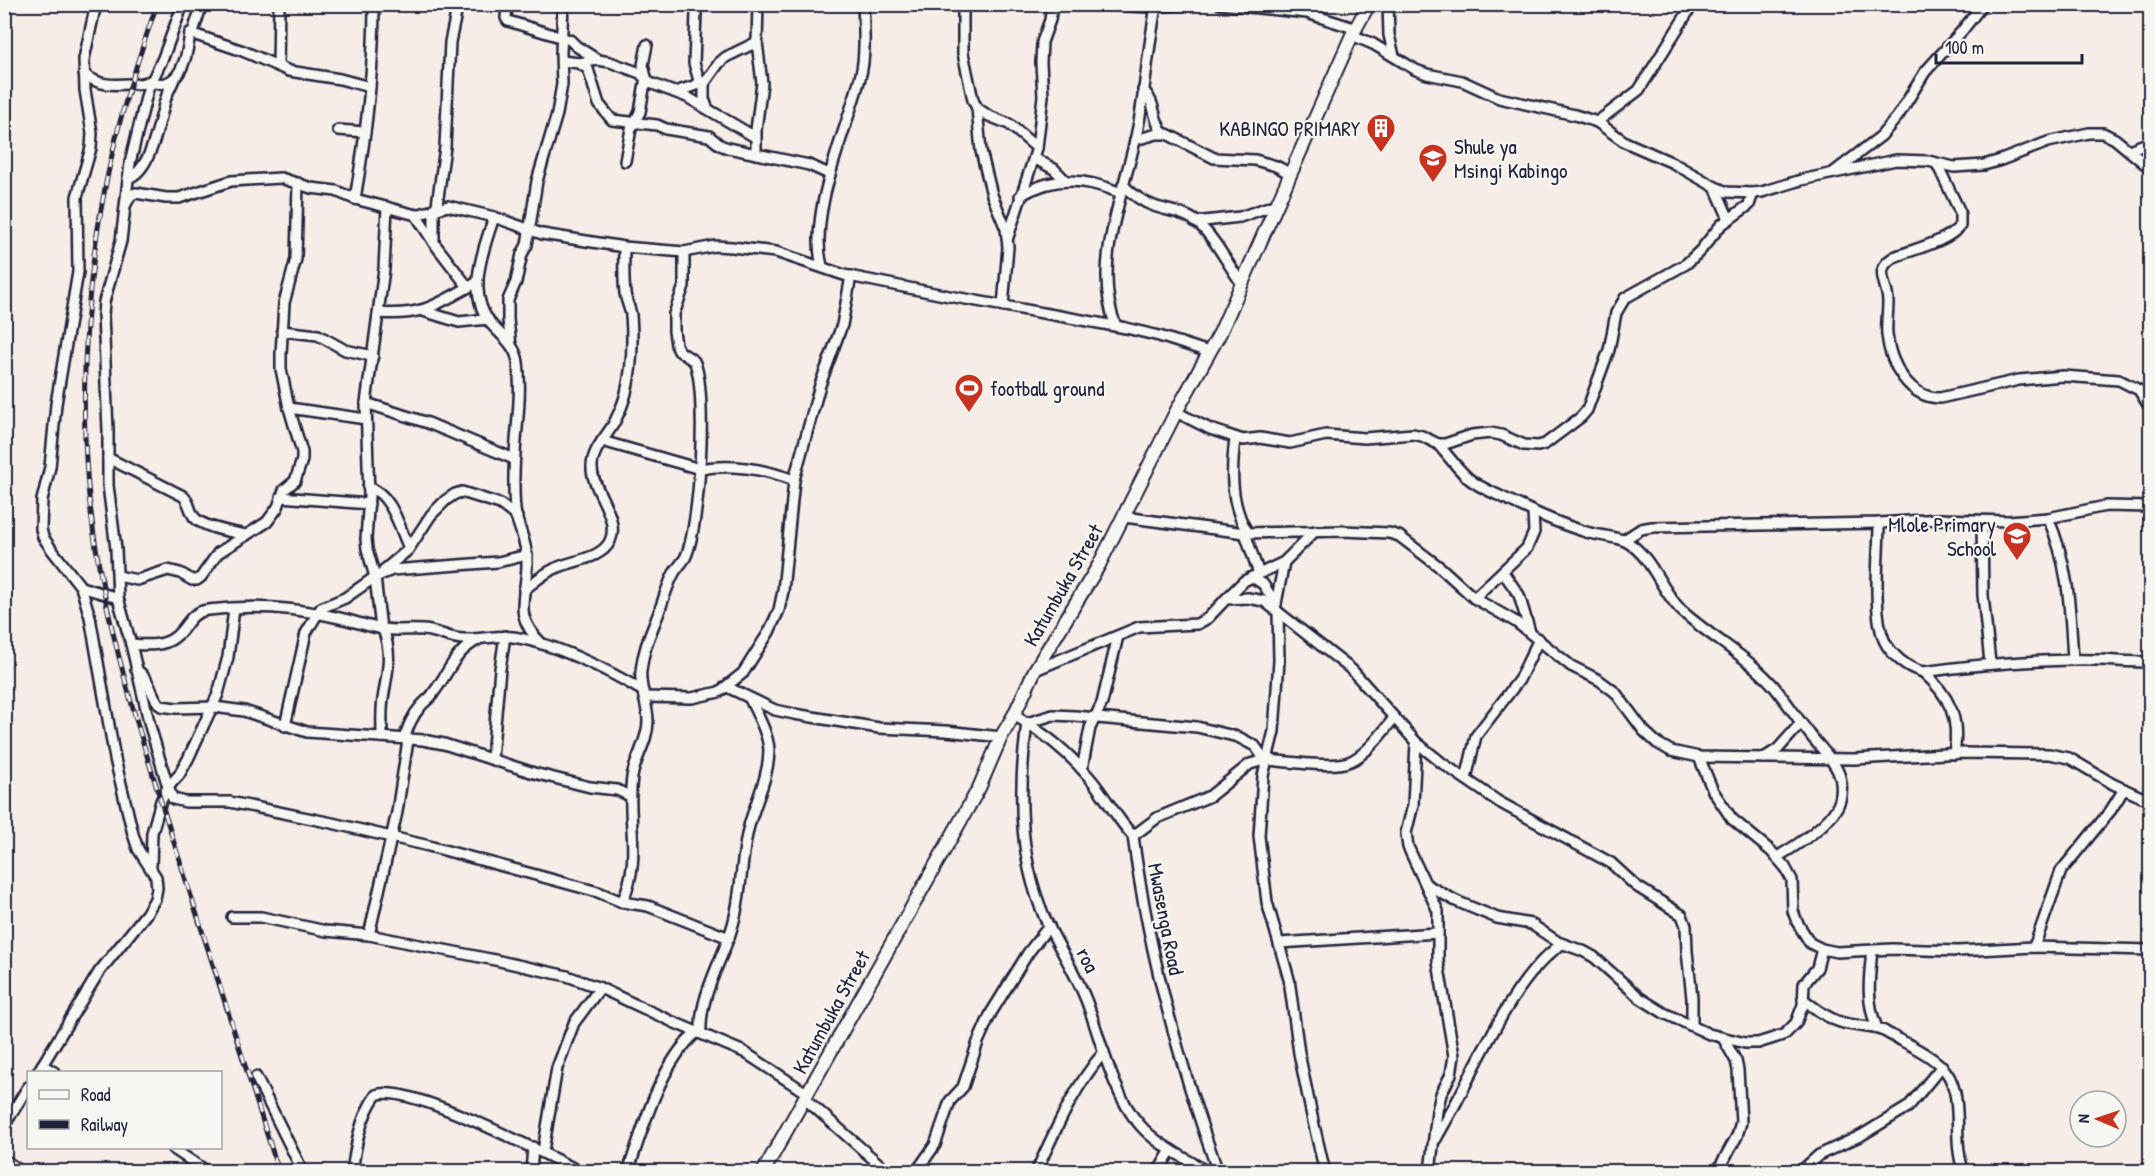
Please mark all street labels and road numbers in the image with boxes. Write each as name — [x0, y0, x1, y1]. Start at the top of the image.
street label: Katumbuka Street — [1016, 518, 1110, 652]
street label: Mwasenga Road — [1141, 861, 1191, 977]
street label: roa — [1069, 942, 1107, 978]
street label: Katumbuka Street — [785, 944, 877, 1079]

